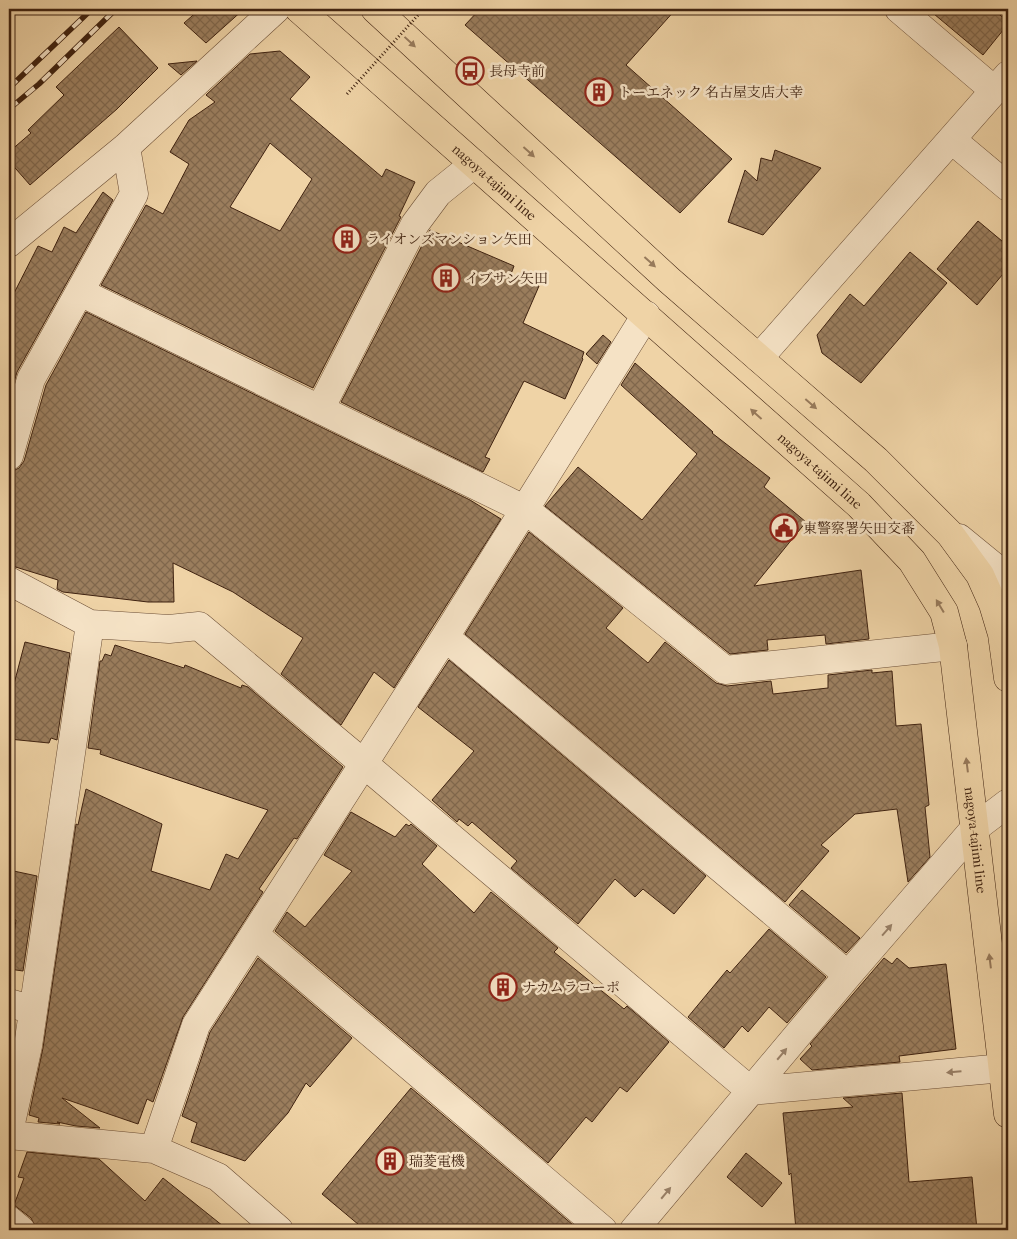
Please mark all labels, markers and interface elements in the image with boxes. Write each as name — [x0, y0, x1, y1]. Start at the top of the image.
one-way arrow — [404, 36, 416, 48]
bus stop icon: 長母寺前 — [455, 56, 485, 86]
place label: 長母寺前 — [489, 63, 545, 80]
building icon: トーエネック 名古屋支店大幸 — [584, 77, 614, 107]
place label: トーエネック 名古屋支店大幸 — [618, 84, 803, 101]
street label: nagoya-tajimi line — [448, 141, 540, 224]
one-way arrow — [523, 147, 536, 158]
building icon: ライオンズマンション矢田 — [332, 224, 362, 254]
place label: ライオンズマンション矢田 — [366, 231, 532, 248]
one-way arrow — [643, 256, 655, 268]
building icon: イブサン矢田 — [431, 263, 461, 293]
place label: イブサン矢田 — [465, 270, 548, 287]
one-way arrow — [805, 398, 818, 409]
one-way arrow — [750, 408, 763, 419]
street label: nagoya-tajimi line — [774, 429, 866, 513]
public building icon: 東警察署矢田交番 — [769, 513, 799, 543]
place label: 東警察署矢田交番 — [803, 520, 915, 537]
one-way arrow — [935, 599, 944, 612]
one-way arrow — [963, 757, 971, 773]
street label: nagoya-tajimi line — [961, 786, 990, 894]
one-way arrow — [881, 924, 893, 936]
one-way arrow — [986, 953, 994, 969]
building icon: ナカムラコーポ — [488, 972, 518, 1002]
place label: ナカムラコーポ — [522, 979, 620, 996]
one-way arrow — [777, 1047, 788, 1060]
one-way arrow — [946, 1069, 962, 1077]
building icon: 瑞菱電機 — [375, 1146, 405, 1176]
place label: 瑞菱電機 — [409, 1153, 465, 1170]
one-way arrow — [660, 1187, 671, 1200]

